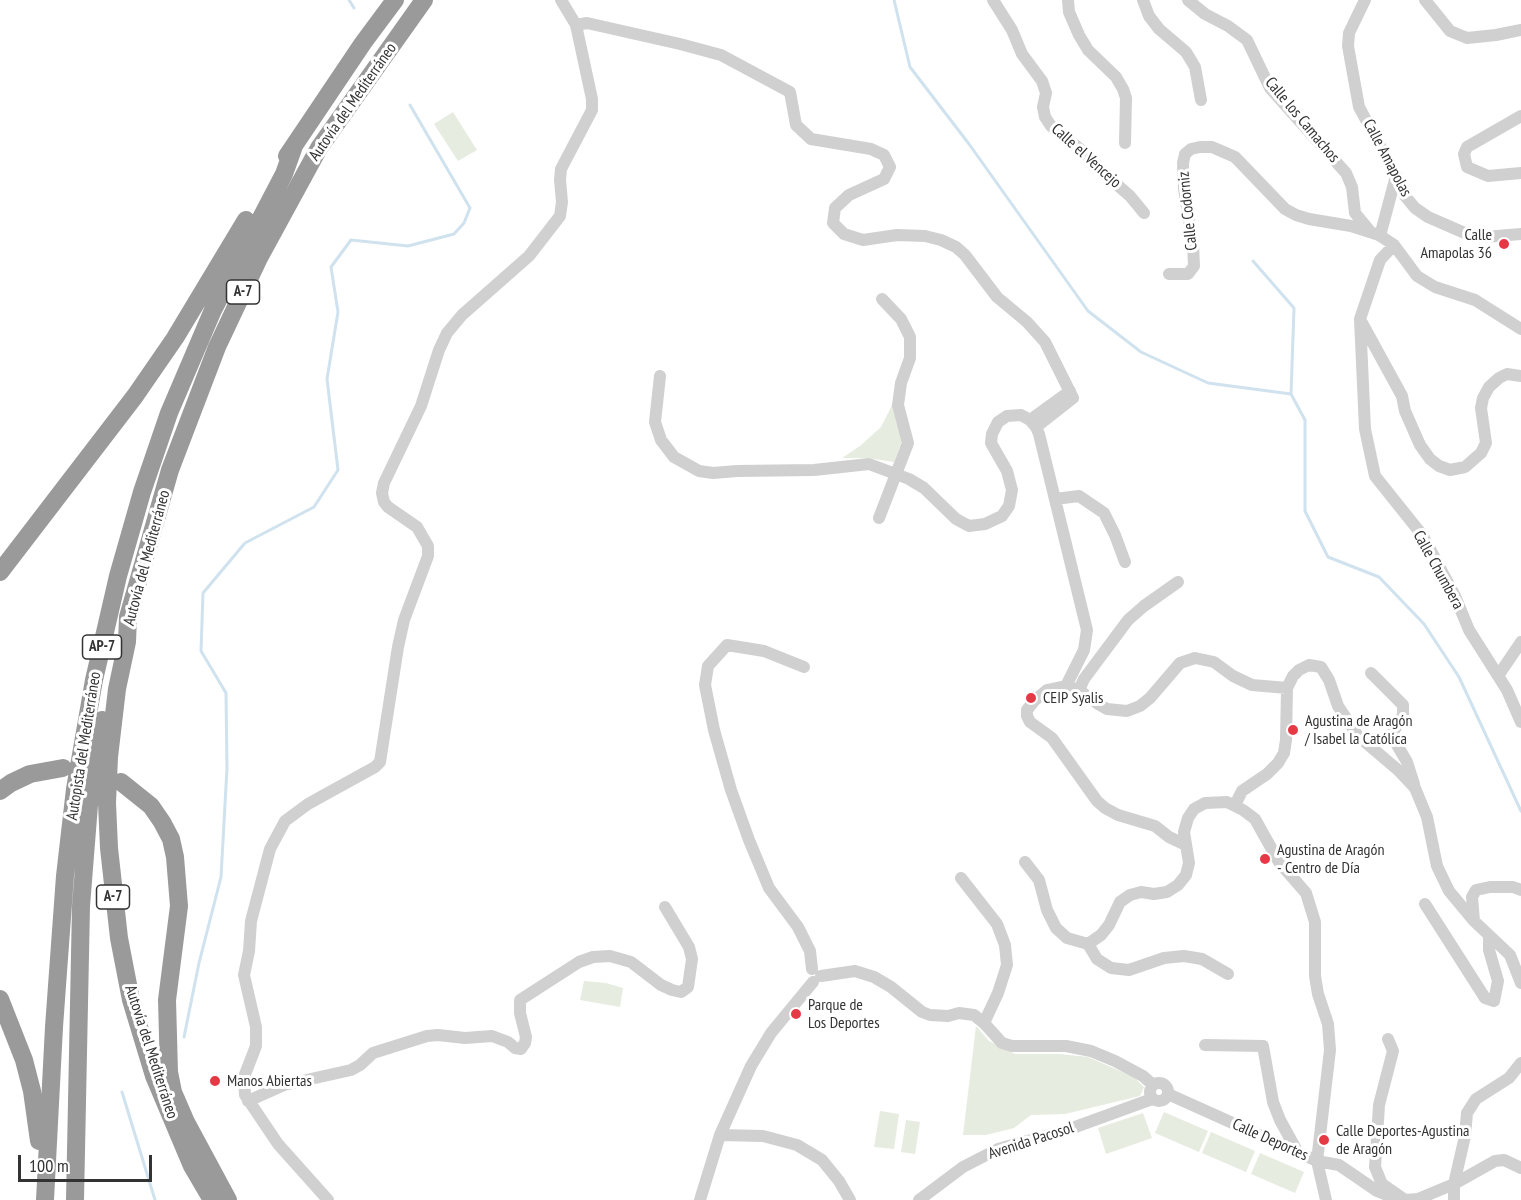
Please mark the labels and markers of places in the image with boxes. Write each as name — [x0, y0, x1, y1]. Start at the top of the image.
place label: Calle Amapolas 36 — [1420, 225, 1492, 263]
marker: Calle Amapolas 36 — [1497, 237, 1511, 251]
place label: CEIP Syalis — [1043, 688, 1103, 708]
marker: CEIP Syalis — [1024, 691, 1038, 705]
place label: Agustina de Aragón / Isabel la Católica — [1305, 711, 1412, 749]
marker: Agustina de Aragón / Isabel la Católica — [1286, 723, 1300, 737]
place label: Agustina de Aragón - Centro de Día — [1277, 840, 1384, 878]
marker: Agustina de Aragón - Centro de Día — [1258, 852, 1272, 866]
place label: Parque de Los Deportes — [808, 995, 880, 1033]
marker: Parque de Los Deportes — [789, 1007, 803, 1021]
place label: Manos Abiertas — [227, 1071, 312, 1091]
marker: Manos Abiertas — [208, 1074, 222, 1088]
place label: Calle Deportes-Agustina de Aragón — [1336, 1121, 1469, 1159]
marker: Calle Deportes-Agustina de Aragón — [1317, 1133, 1331, 1147]

